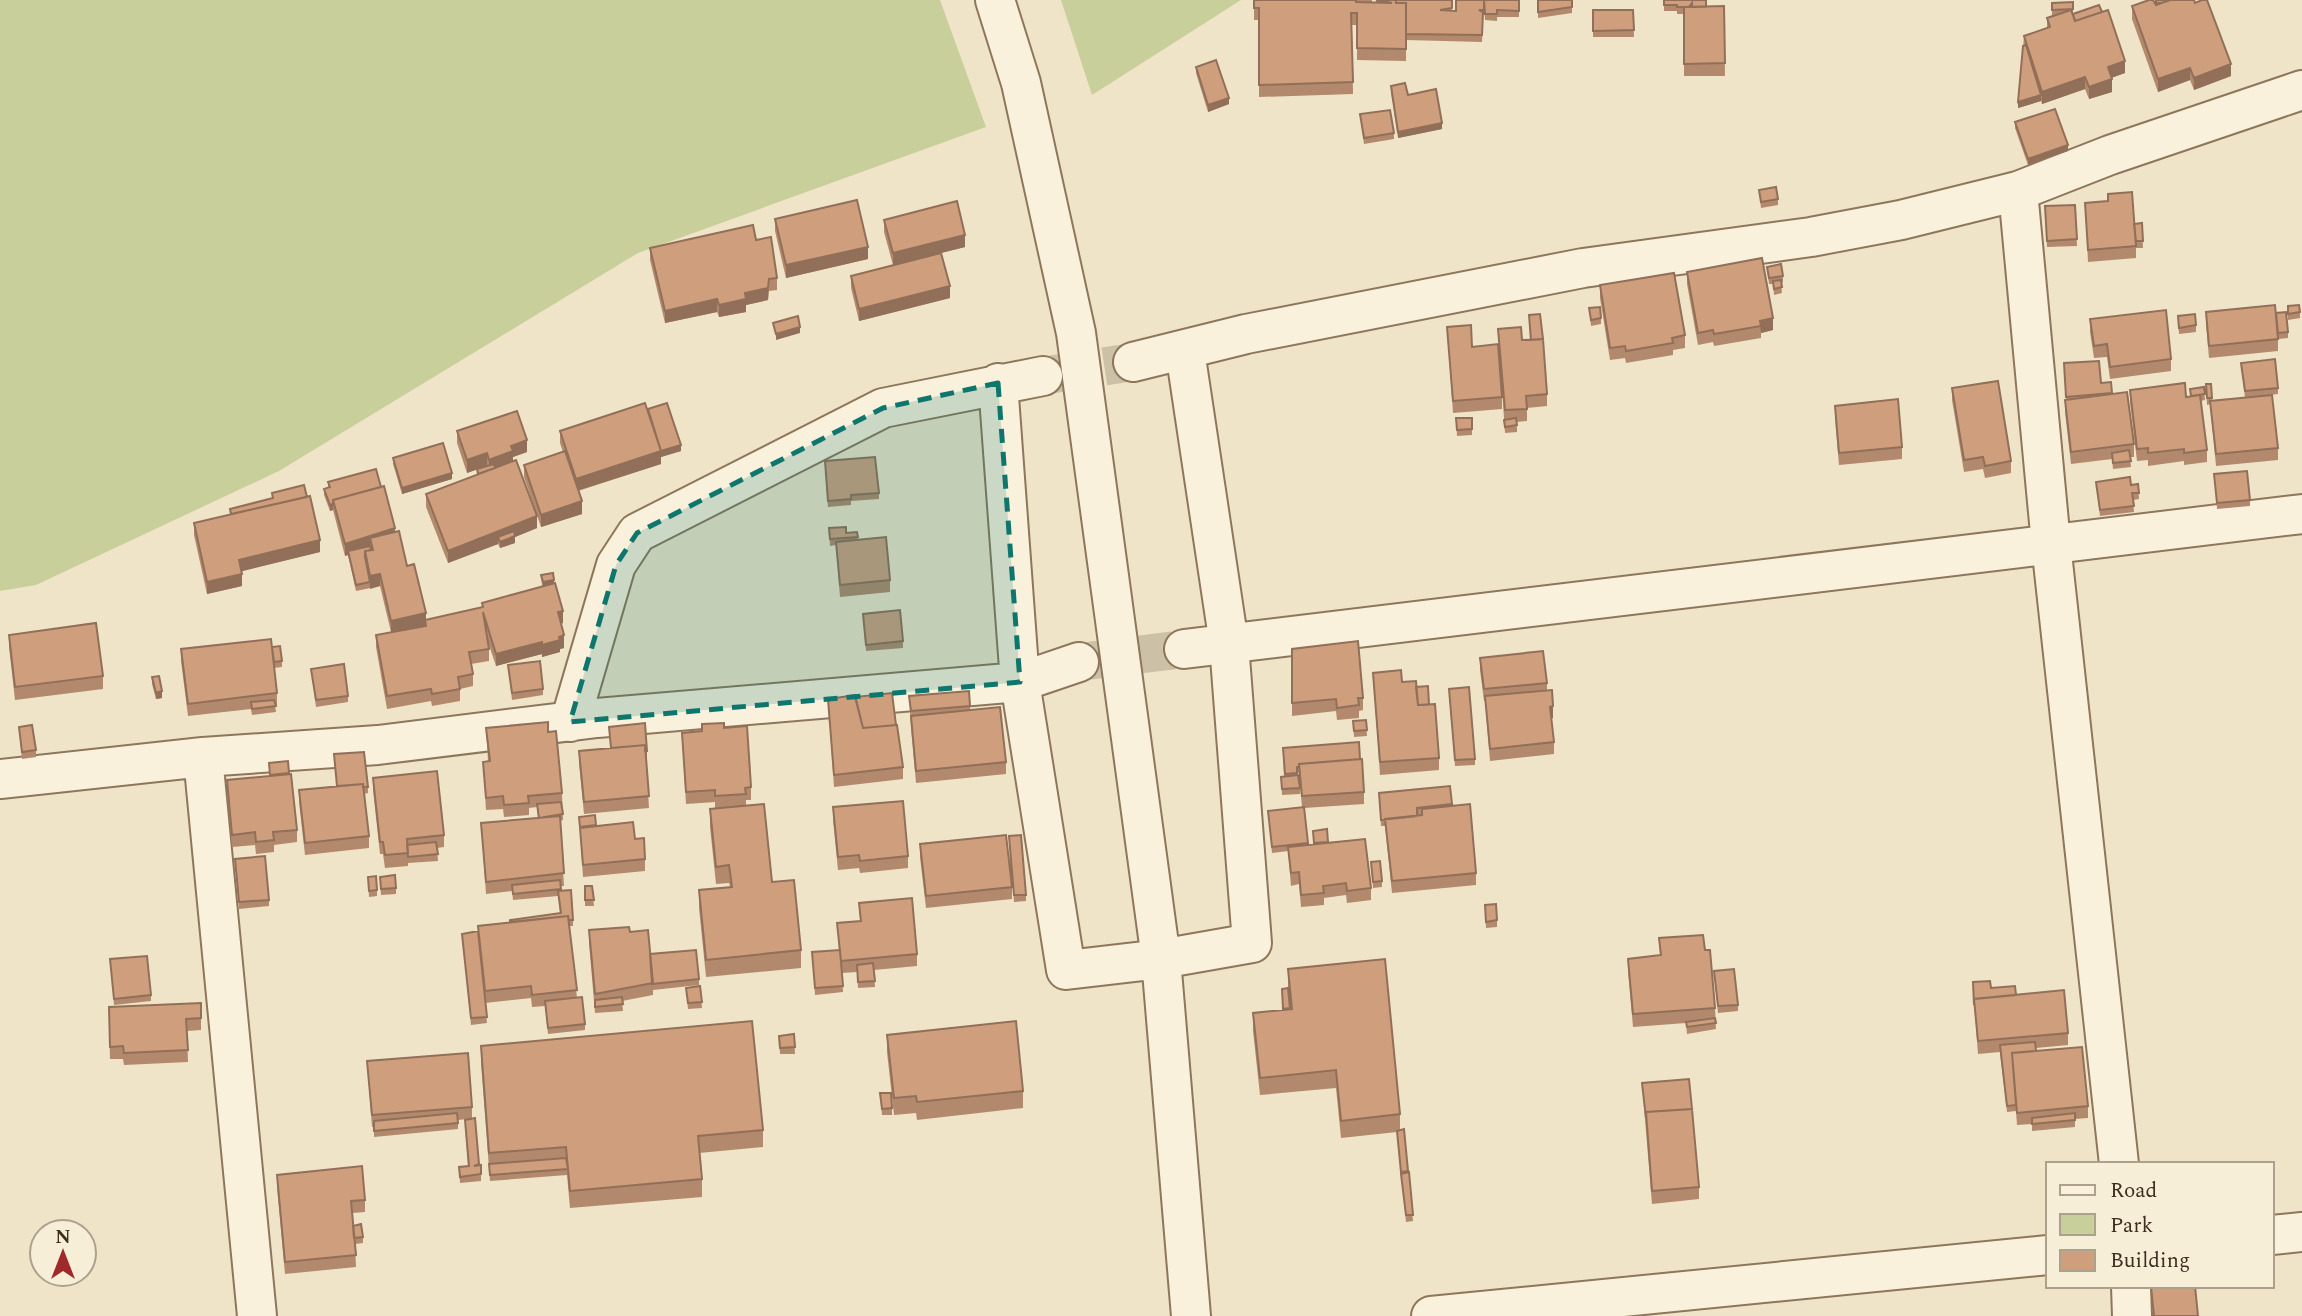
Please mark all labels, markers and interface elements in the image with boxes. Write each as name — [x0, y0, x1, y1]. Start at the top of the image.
legend — [2046, 1162, 2274, 1288]
text: Road — [2110, 1175, 2157, 1207]
text: Park — [2110, 1210, 2154, 1242]
north arrow — [28, 1218, 98, 1288]
text: N — [55, 1223, 71, 1252]
text: Building — [2110, 1245, 2190, 1277]

